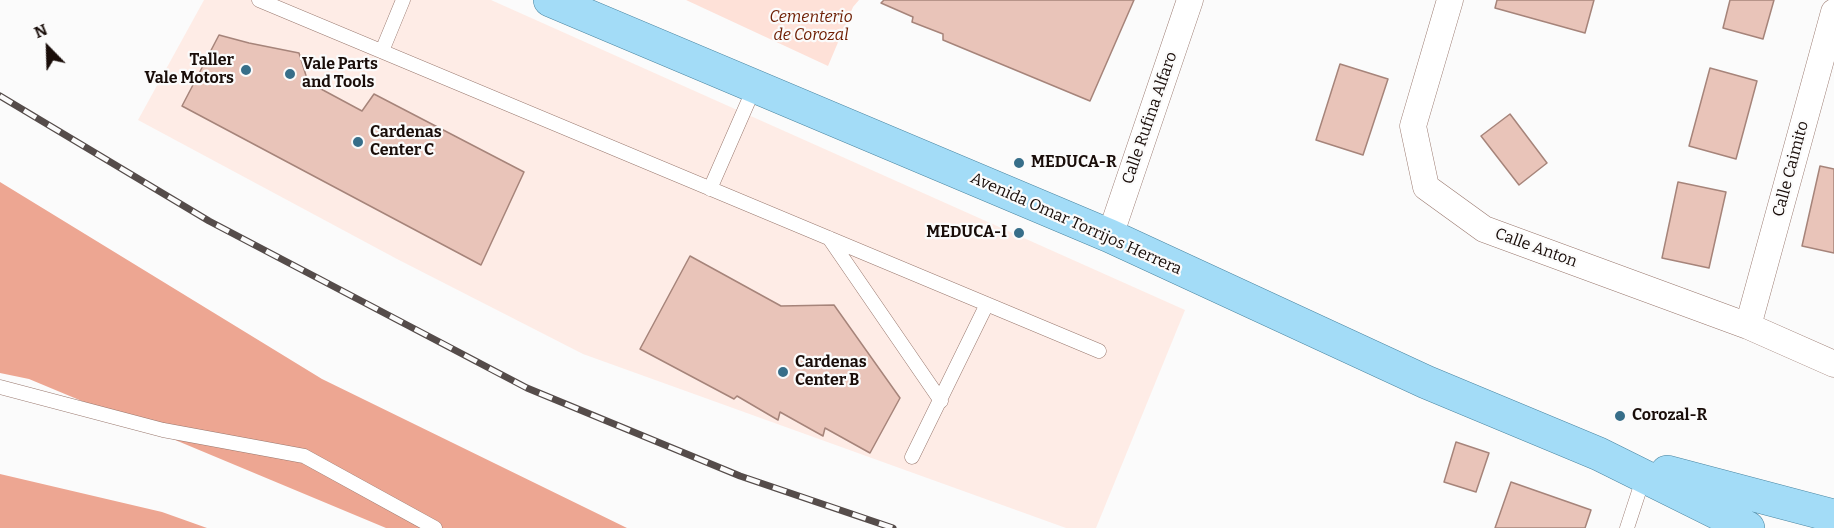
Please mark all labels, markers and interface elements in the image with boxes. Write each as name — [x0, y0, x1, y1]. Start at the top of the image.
park label: Cementerio de Corozal — [769, 8, 853, 46]
north arrow — [18, 18, 78, 78]
text: N — [31, 20, 50, 42]
street label: Calle Rufina Alfaro — [1118, 49, 1182, 187]
place label: Taller Vale Motors — [145, 51, 234, 89]
place label: Vale Parts and Tools — [302, 55, 378, 93]
marker: Taller Vale Motors — [239, 63, 253, 77]
marker: Vale Parts and Tools — [283, 67, 297, 81]
street label: Calle Caimito — [1769, 119, 1813, 219]
place label: Cardenas Center C — [370, 123, 442, 161]
marker: Cardenas Center C — [351, 135, 365, 149]
place label: MEDUCA-R — [1031, 153, 1117, 173]
marker: MEDUCA-R — [1012, 156, 1026, 170]
street label: Avenida Omar Torrijos Herrera — [967, 169, 1185, 279]
place label: MEDUCA-I — [926, 223, 1007, 243]
street label: Calle Anton — [1492, 224, 1580, 272]
marker: MEDUCA-I — [1012, 226, 1026, 240]
place label: Cardenas Center B — [795, 353, 867, 391]
marker: Cardenas Center B — [776, 365, 790, 379]
place label: Corozal-R — [1632, 406, 1707, 426]
marker: Corozal-R — [1613, 409, 1627, 423]

